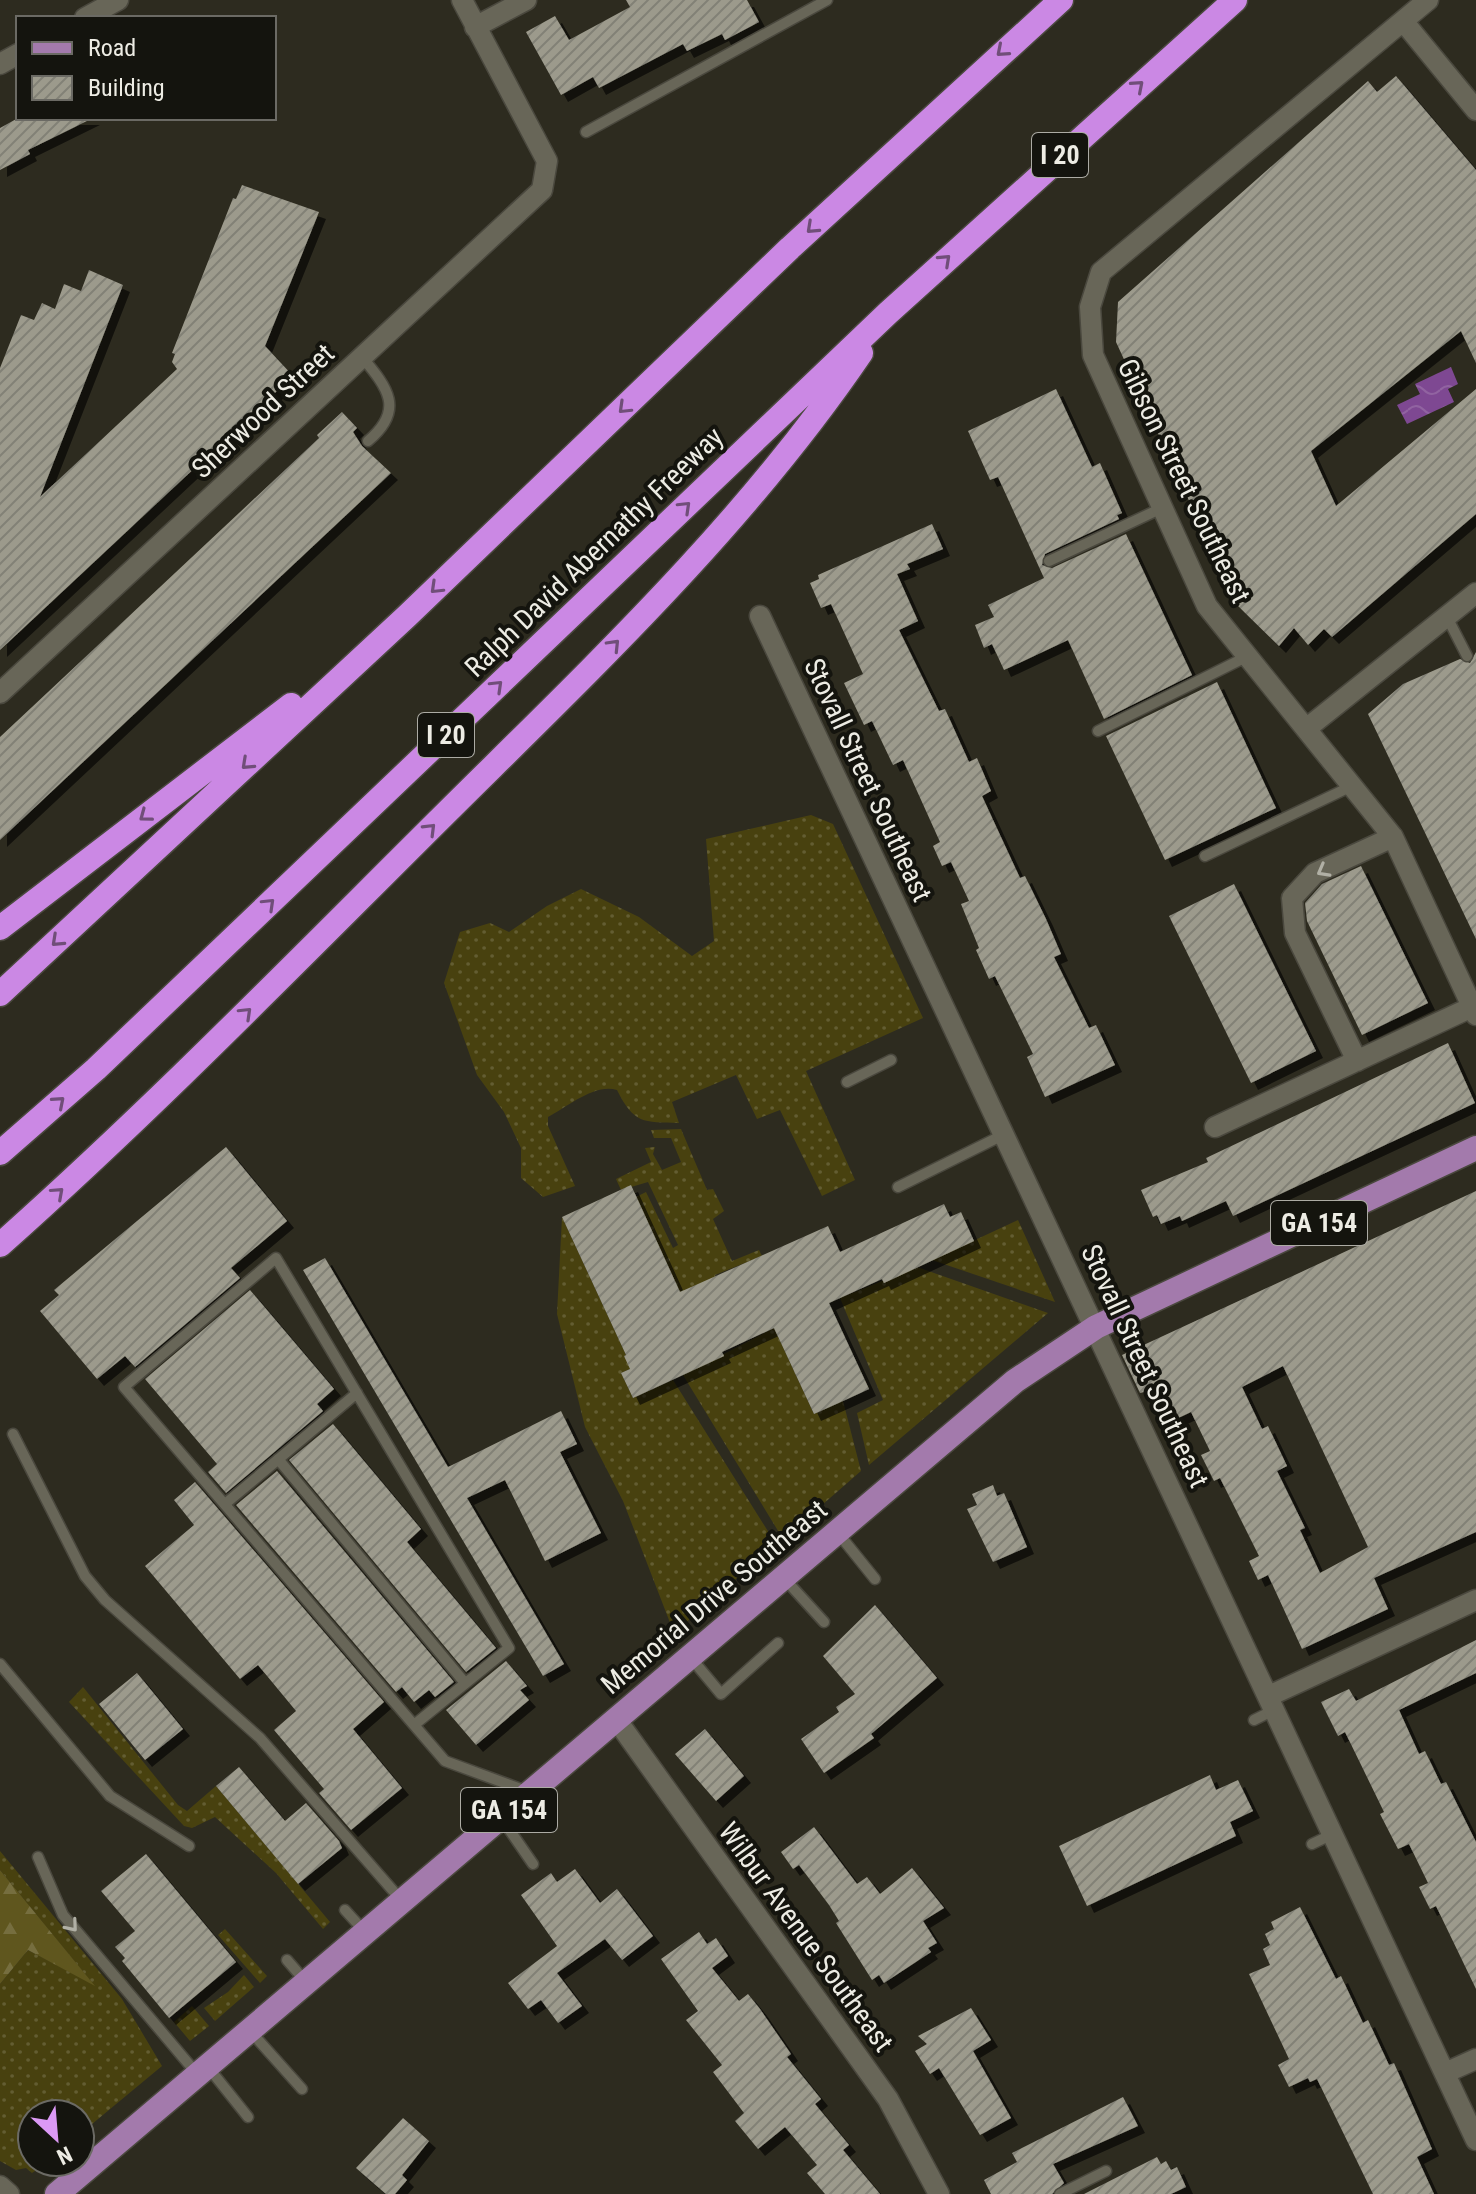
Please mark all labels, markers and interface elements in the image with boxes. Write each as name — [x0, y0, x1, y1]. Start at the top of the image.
legend — [16, 16, 276, 120]
text: Road — [88, 34, 136, 62]
one-way arrow — [997, 41, 1012, 56]
text: Building — [88, 74, 165, 102]
one-way arrow — [1128, 81, 1143, 95]
road number: I 20 — [1032, 133, 1088, 177]
one-way arrow — [806, 219, 821, 233]
one-way arrow — [936, 256, 951, 270]
street label: Sherwood Street — [185, 337, 341, 485]
street label: Gibson Street Southeast — [1111, 354, 1257, 608]
one-way arrow — [619, 399, 633, 413]
street label: Ralph David Abernathy Freeway — [458, 420, 730, 684]
one-way arrow — [676, 501, 690, 516]
one-way arrow — [431, 579, 445, 593]
one-way arrow — [605, 640, 619, 654]
street label: Stovall Street Southeast — [797, 653, 939, 907]
one-way arrow — [488, 681, 502, 695]
road number: I 20 — [418, 713, 474, 757]
one-way arrow — [242, 755, 257, 769]
one-way arrow — [139, 807, 154, 821]
one-way arrow — [421, 824, 435, 838]
one-way arrow — [1317, 861, 1332, 877]
one-way arrow — [259, 900, 274, 914]
one-way arrow — [52, 931, 66, 946]
one-way arrow — [237, 1007, 251, 1022]
one-way arrow — [49, 1097, 64, 1111]
one-way arrow — [49, 1187, 63, 1202]
road number: GA 154 — [1271, 1201, 1367, 1245]
street label: Stovall Street Southeast — [1074, 1239, 1216, 1493]
street label: Memorial Drive Southeast — [594, 1493, 834, 1701]
road number: GA 154 — [461, 1788, 557, 1832]
street label: Wilbur Avenue Southeast — [712, 1816, 900, 2058]
one-way arrow — [62, 1917, 77, 1932]
north arrow — [16, 2098, 96, 2178]
text: N — [53, 2141, 76, 2170]

